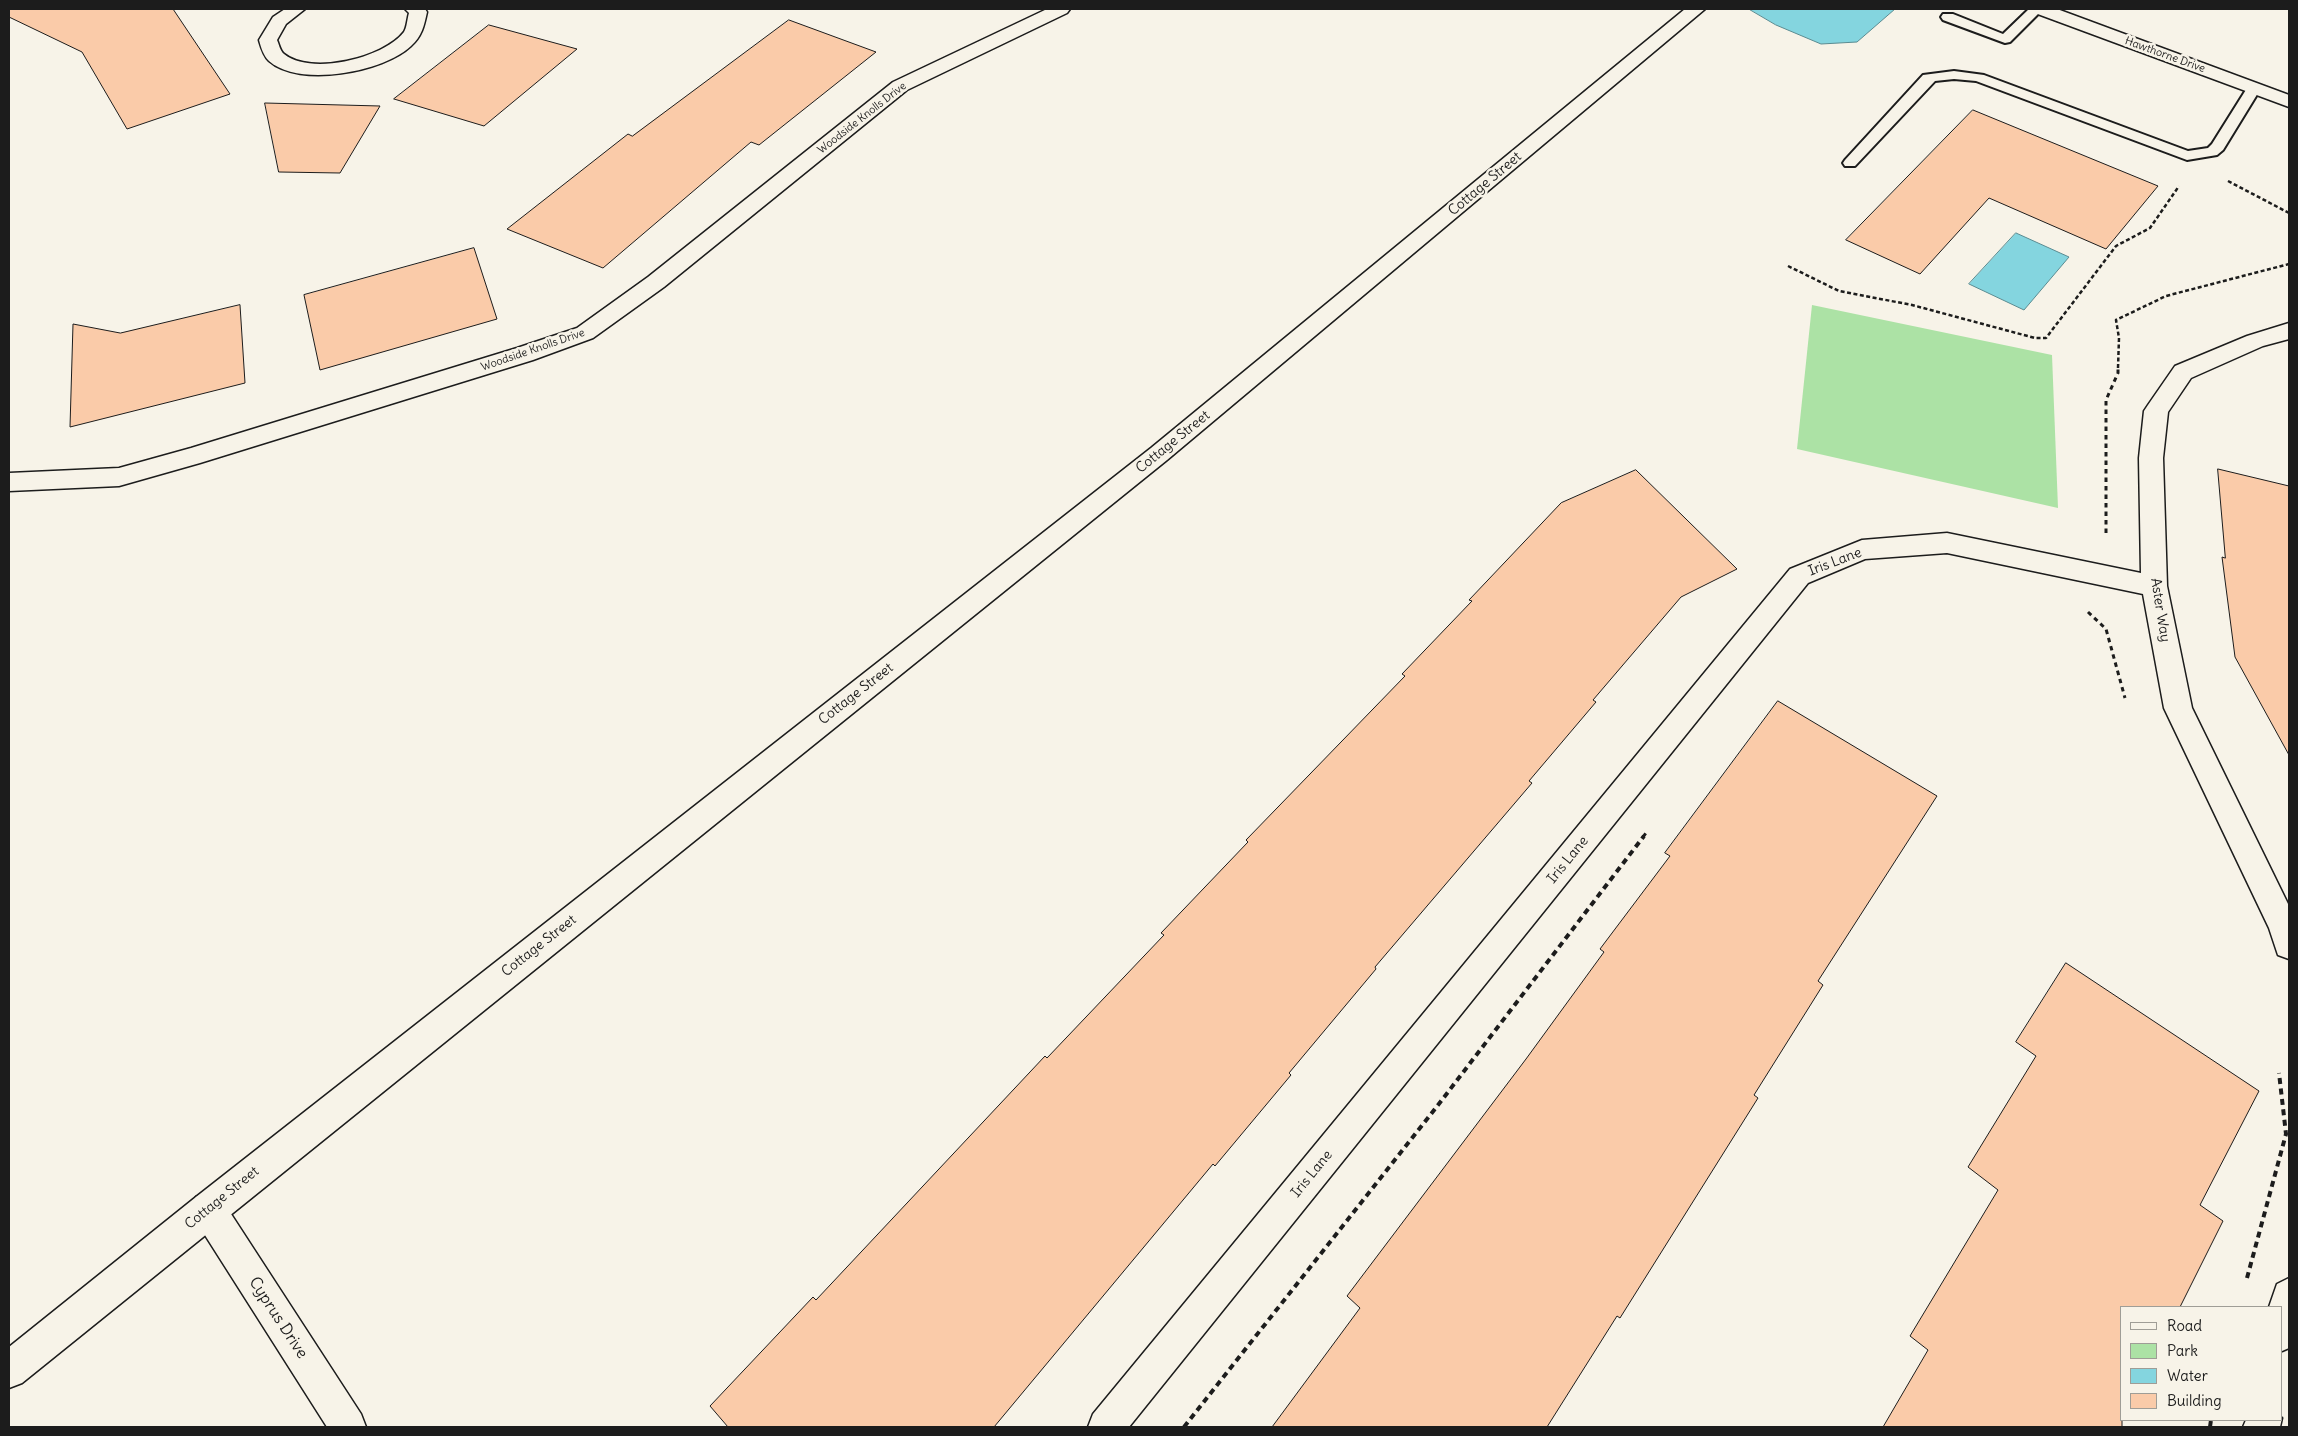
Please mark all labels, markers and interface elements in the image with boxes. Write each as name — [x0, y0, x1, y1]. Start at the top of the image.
street label: Hawthorne Drive — [2123, 34, 2207, 76]
street label: Woodside Knolls Drive — [815, 79, 909, 157]
street label: Cottage Street — [1445, 149, 1525, 219]
street label: Woodside Knolls Drive — [479, 326, 587, 374]
street label: Cottage Street — [1133, 407, 1213, 477]
street label: Iris Lane — [1806, 544, 1864, 580]
street label: Aster Way — [2147, 577, 2173, 643]
street label: Cottage Street — [815, 660, 897, 728]
street label: Iris Lane — [1544, 833, 1592, 887]
street label: Cottage Street — [498, 912, 580, 980]
street label: Iris Lane — [1288, 1147, 1336, 1201]
street label: Cottage Street — [182, 1163, 262, 1233]
street label: Cyprus Drive — [245, 1274, 311, 1362]
legend — [2120, 1306, 2283, 1421]
text: Road — [2167, 1316, 2202, 1335]
text: Park — [2167, 1341, 2198, 1360]
text: Water — [2167, 1366, 2208, 1385]
text: Building — [2167, 1391, 2222, 1410]

